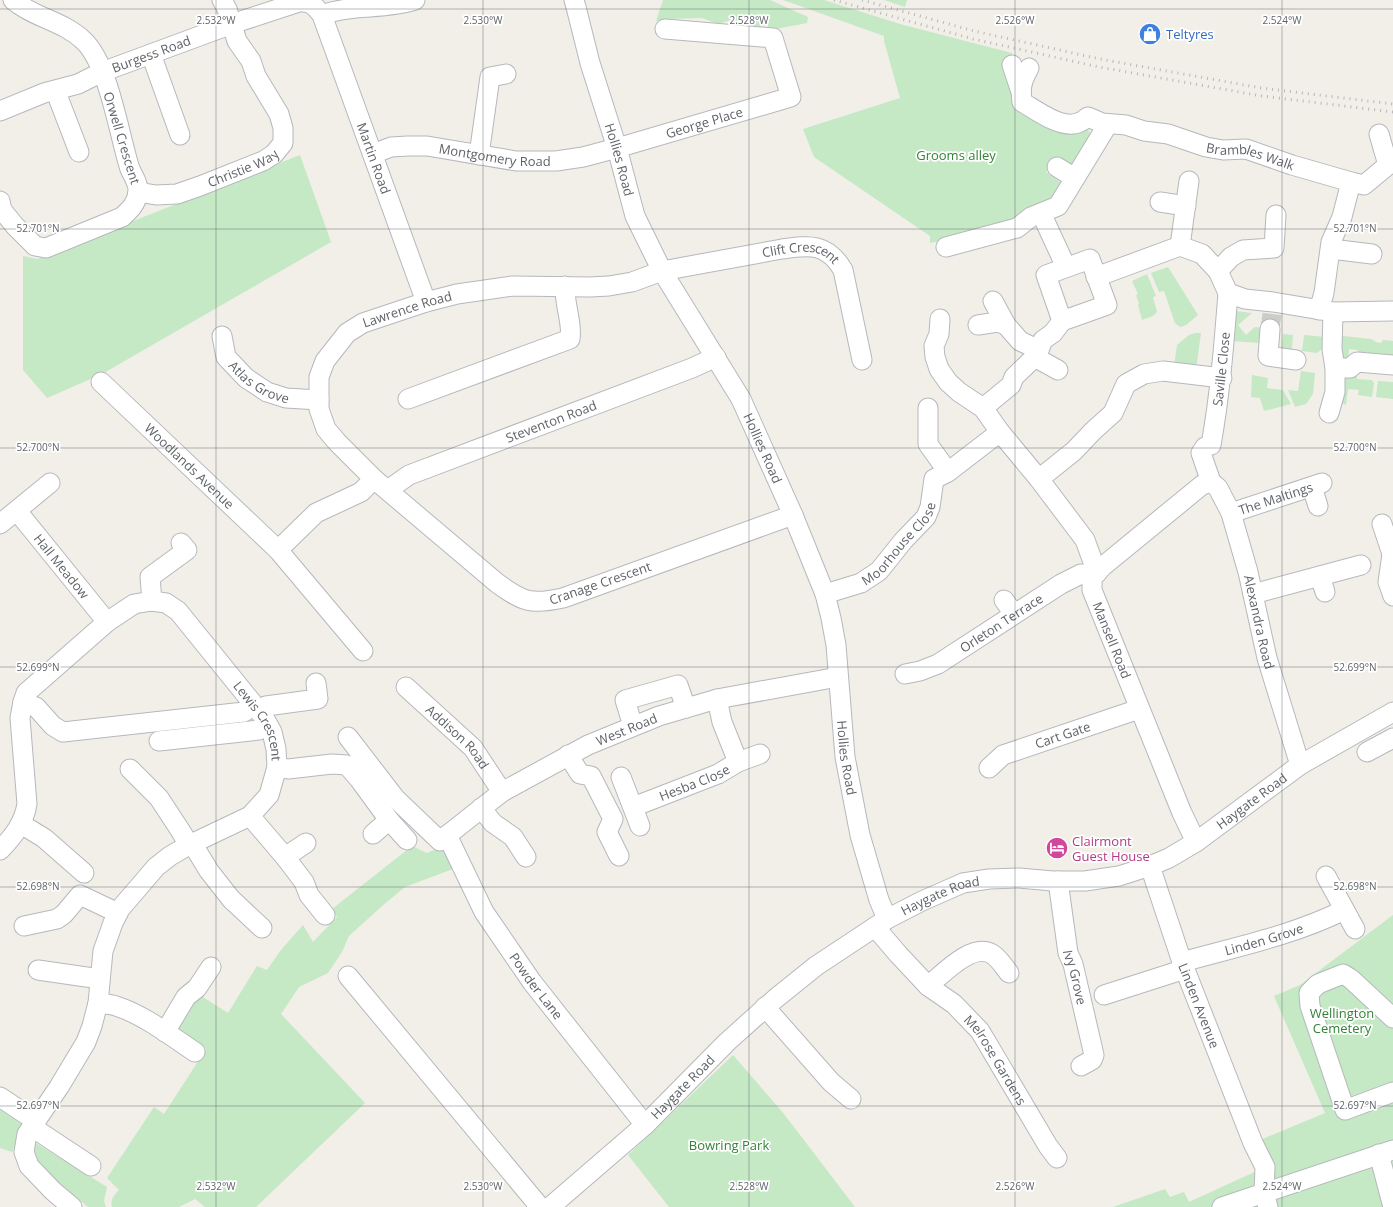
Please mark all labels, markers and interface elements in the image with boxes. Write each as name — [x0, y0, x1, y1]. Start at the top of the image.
text: 2.532°W — [196, 13, 236, 27]
text: 2.530°W — [463, 13, 503, 27]
text: 2.528°W — [729, 13, 769, 27]
text: 2.526°W — [995, 13, 1035, 27]
text: 2.524°W — [1262, 13, 1302, 27]
shop icon: Teltyres — [1137, 21, 1163, 47]
place label: Teltyres — [1166, 25, 1214, 43]
street label: Burgess Road — [109, 31, 193, 77]
street label: Orwell Crescent — [99, 90, 145, 187]
street label: George Place — [664, 103, 745, 142]
street label: Martin Road — [353, 120, 395, 196]
street label: Hollies Road — [601, 121, 638, 198]
street label: Brambles Walk — [1205, 138, 1297, 174]
street label: Montgomery Road — [438, 139, 551, 170]
street label: Christie Way — [205, 145, 283, 191]
park label: Grooms alley — [916, 146, 996, 164]
text: 52.701°N — [16, 221, 60, 235]
text: 52.701°N — [1333, 221, 1377, 235]
street label: Clift Crescent — [760, 238, 844, 268]
street label: Lawrence Road — [360, 287, 454, 332]
street label: Saville Close — [1208, 331, 1234, 407]
street label: Atlas Grove — [225, 357, 292, 408]
street label: Steventon Road — [503, 396, 599, 447]
street label: Hollies Road — [739, 410, 787, 486]
street label: Woodlands Avenue — [141, 419, 238, 513]
text: 52.700°N — [16, 440, 60, 454]
text: 52.700°N — [1333, 440, 1377, 454]
street label: The Maltings — [1236, 478, 1315, 519]
street label: Moorhouse Close — [858, 501, 940, 589]
street label: Hall Meadow — [30, 530, 94, 602]
street label: Cranage Crescent — [547, 557, 654, 609]
street label: Alexandra Road — [1240, 573, 1279, 671]
street label: Orleton Terrace — [956, 589, 1046, 657]
street label: Mansell Road — [1088, 599, 1136, 681]
text: 52.699°N — [16, 660, 60, 674]
text: 52.699°N — [1333, 660, 1377, 674]
street label: Lewis Crescent — [229, 677, 286, 762]
street label: Addison Road — [422, 701, 493, 772]
street label: West Road — [593, 709, 660, 750]
street label: Cart Gate — [1032, 717, 1093, 753]
street label: Hollies Road — [833, 720, 861, 797]
street label: Hesba Close — [657, 760, 733, 805]
street label: Haygate Road — [1212, 769, 1291, 833]
place label: Clairmont Guest House — [1072, 832, 1150, 865]
hotel icon: Clairmont Guest House — [1044, 835, 1070, 861]
street label: Haygate Road — [898, 872, 981, 919]
text: 52.698°N — [16, 879, 60, 893]
text: 52.698°N — [1333, 879, 1377, 893]
street label: Linden Grove — [1223, 919, 1306, 959]
street label: Powder Lane — [505, 949, 567, 1023]
street label: Ivy Grove — [1059, 949, 1091, 1006]
street label: Linden Avenue — [1174, 960, 1224, 1051]
park label: Wellington Cemetery — [1310, 1004, 1374, 1037]
street label: Melrose Gardens — [960, 1011, 1031, 1108]
street label: Haygate Road — [647, 1051, 719, 1123]
text: 52.697°N — [16, 1098, 60, 1112]
text: 52.697°N — [1333, 1098, 1377, 1112]
park label: Bowring Park — [689, 1136, 769, 1154]
text: 2.532°W — [196, 1179, 236, 1193]
text: 2.530°W — [463, 1179, 503, 1193]
text: 2.528°W — [729, 1179, 769, 1193]
text: 2.526°W — [995, 1179, 1035, 1193]
text: 2.524°W — [1262, 1179, 1302, 1193]

